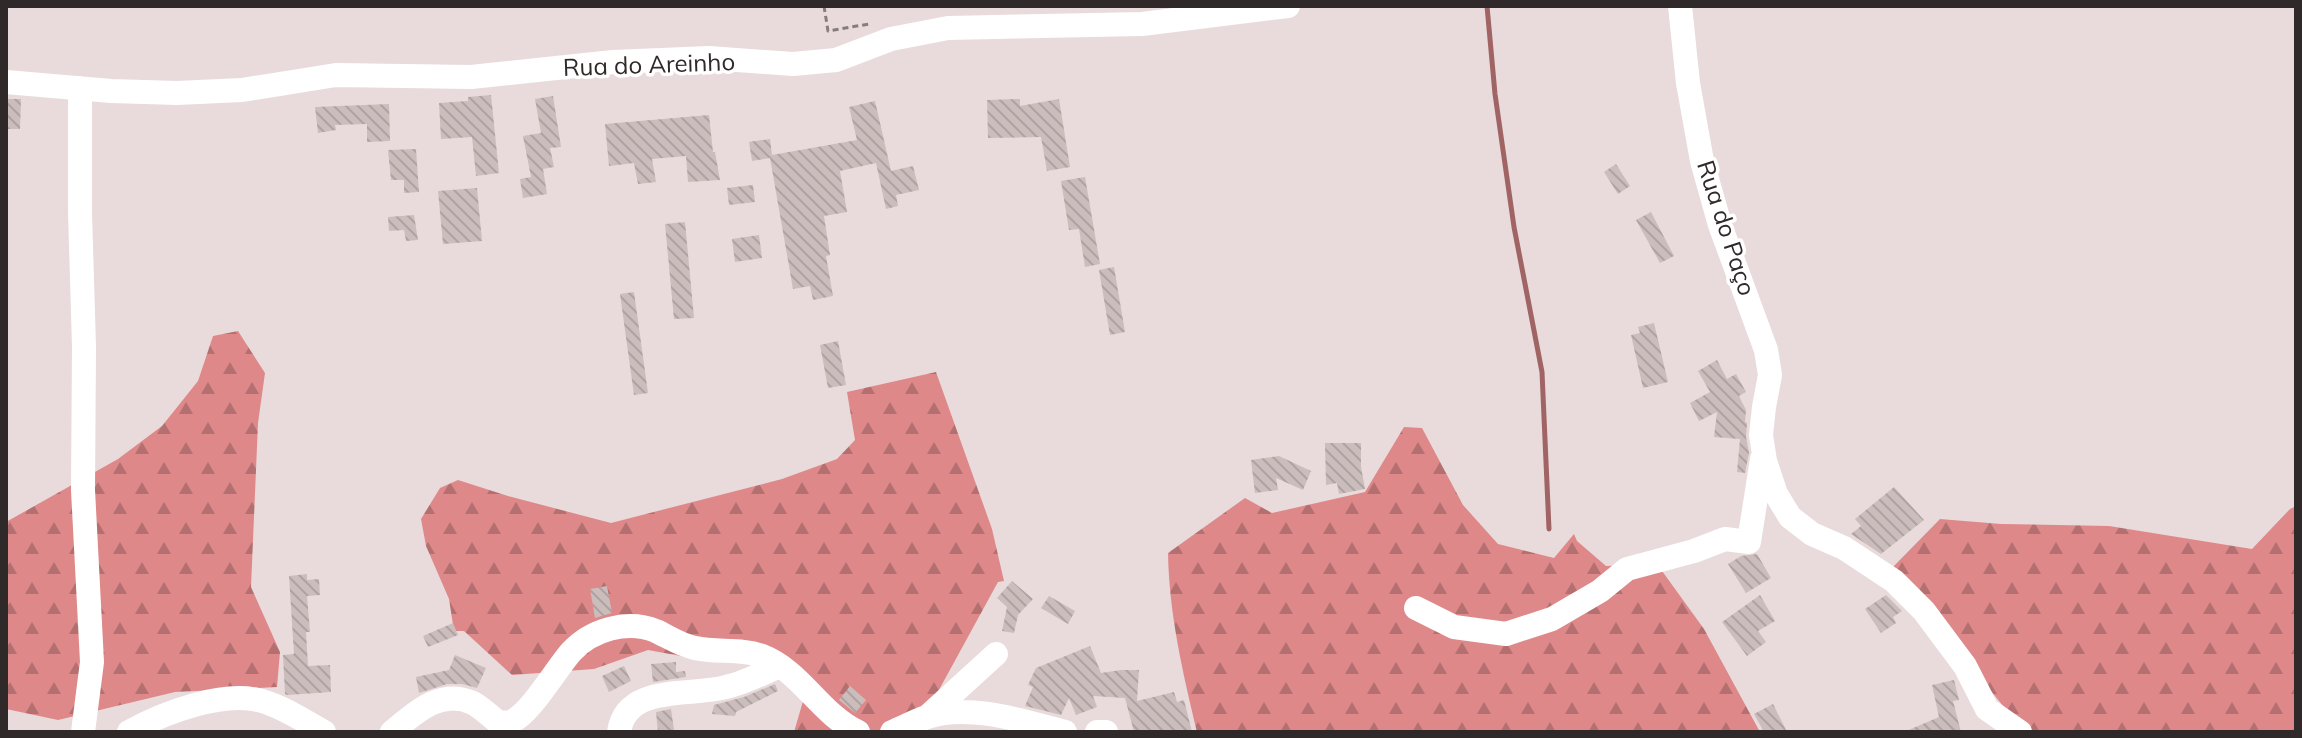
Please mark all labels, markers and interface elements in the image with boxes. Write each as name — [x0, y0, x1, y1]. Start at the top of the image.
street label: Rua do Areinho — [562, 46, 736, 82]
street label: Rua do Paço — [1691, 156, 1763, 299]

